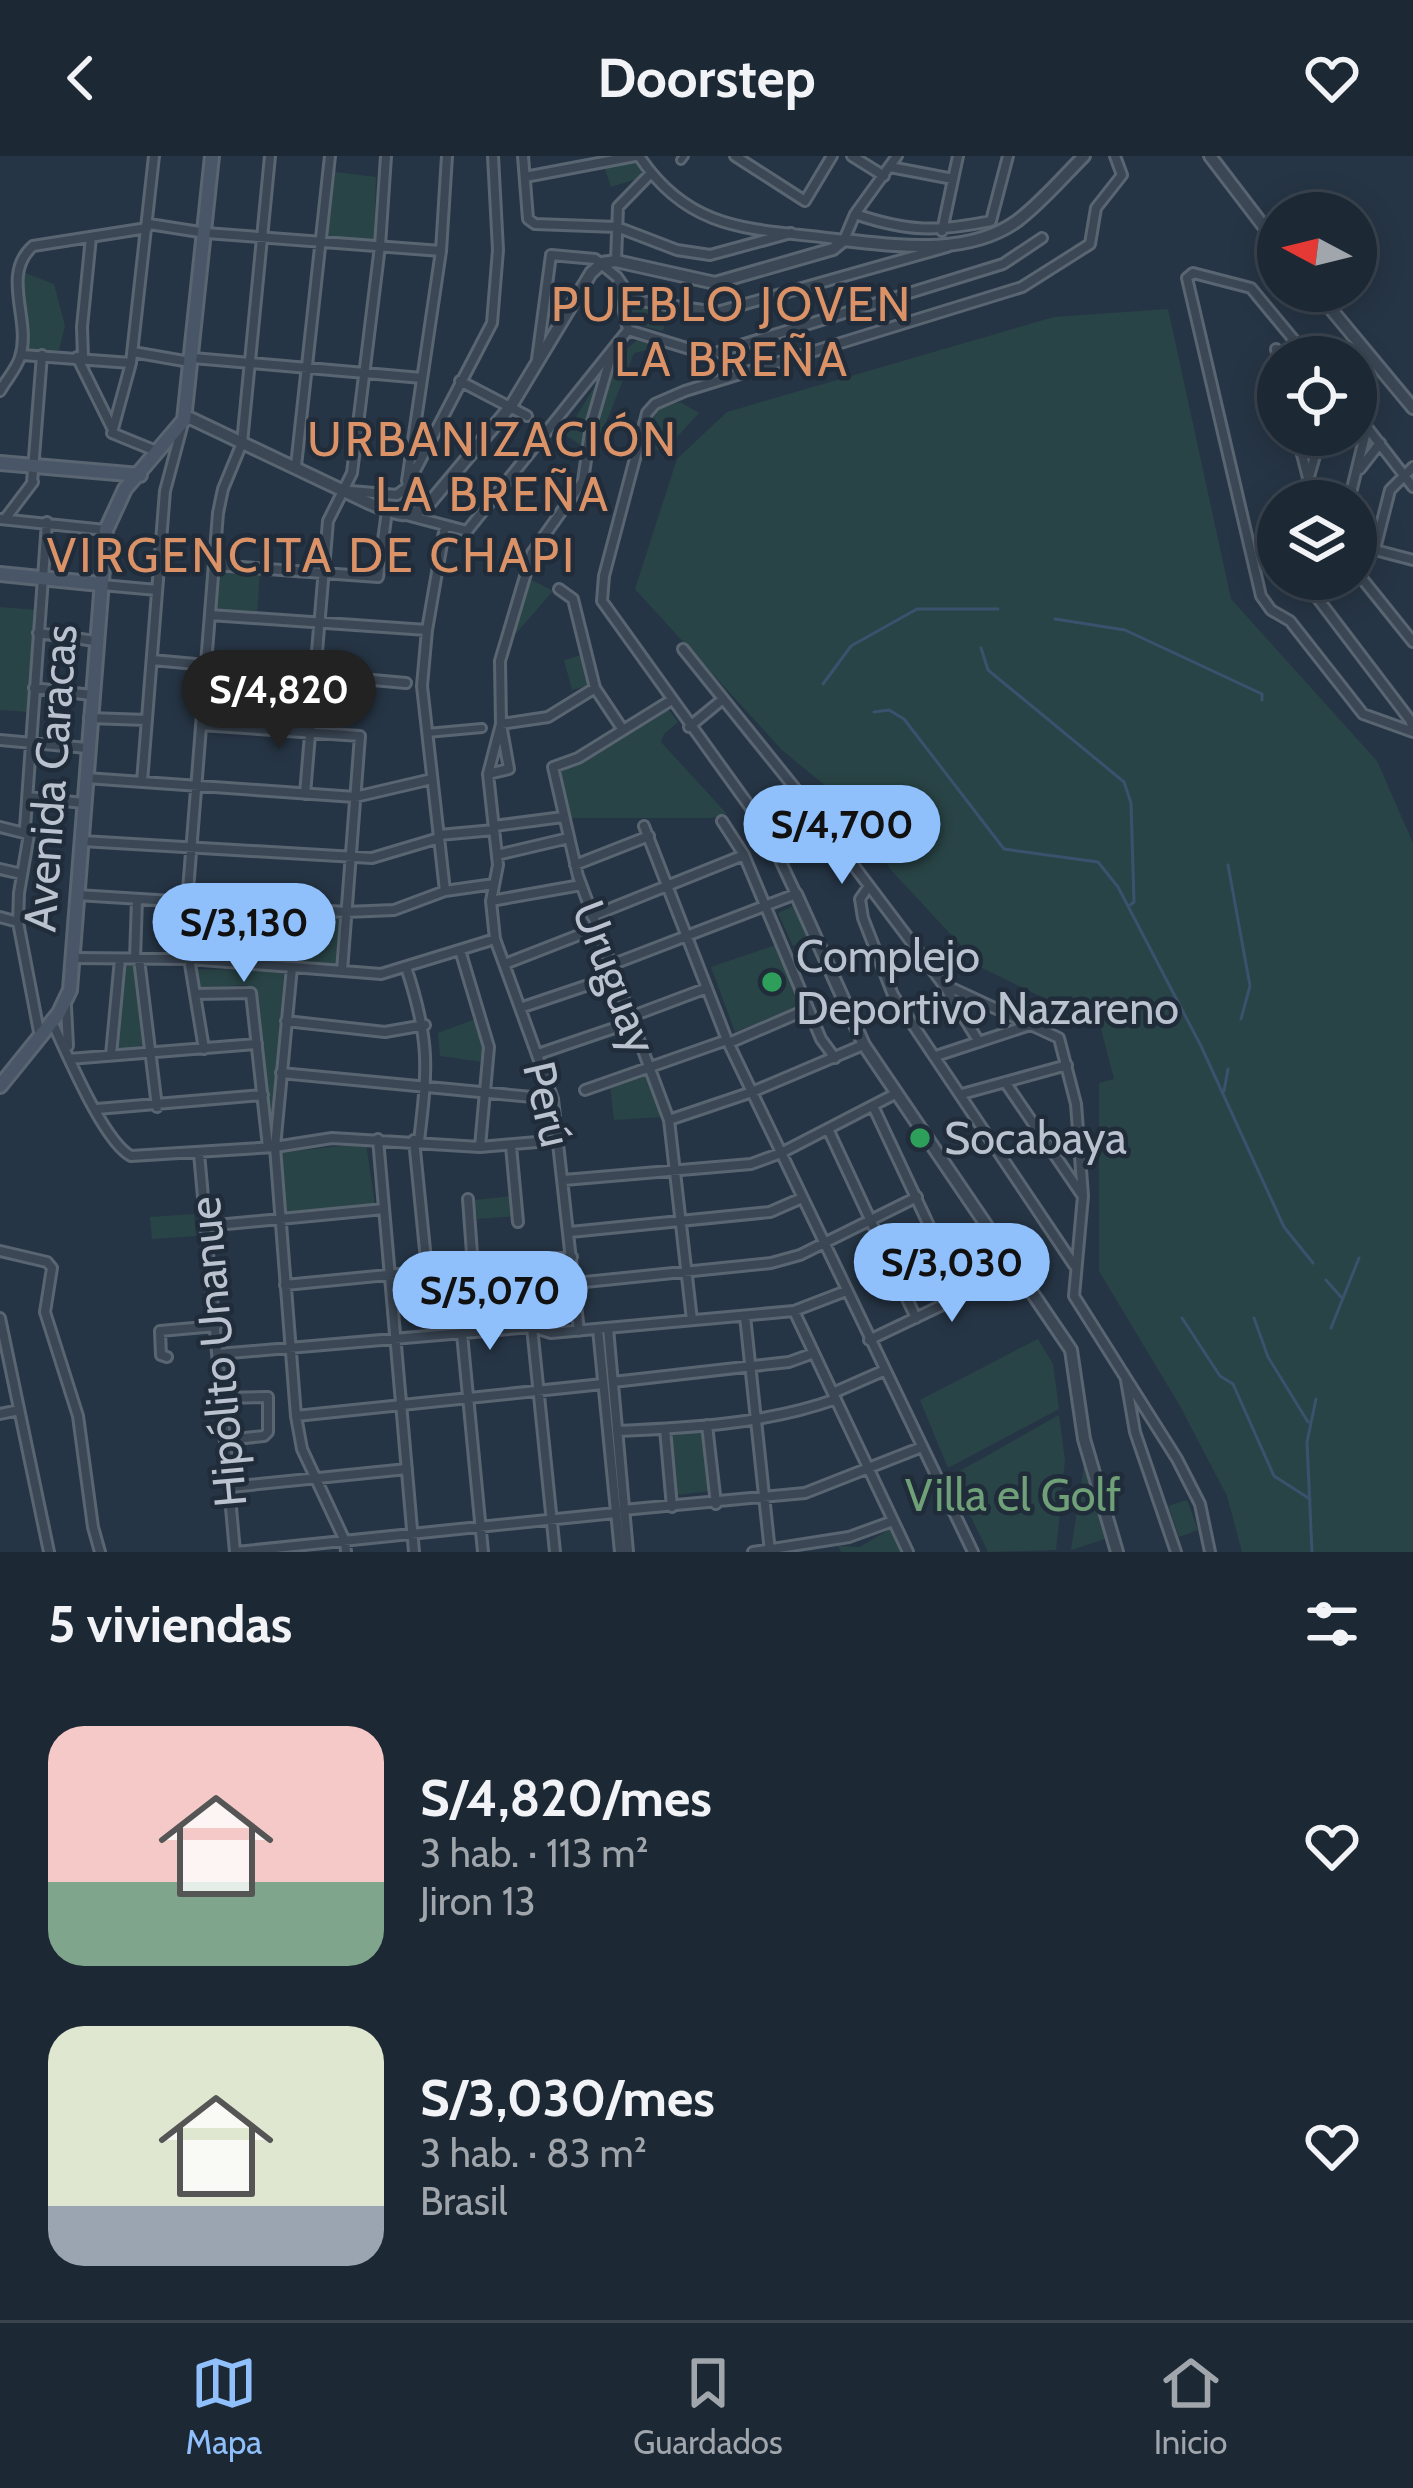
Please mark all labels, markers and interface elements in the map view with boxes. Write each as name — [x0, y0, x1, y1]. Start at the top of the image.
icon: back — [48, 45, 114, 111]
text: Doorstep — [597, 45, 816, 111]
icon: heart — [1299, 45, 1365, 111]
north arrow — [1257, 192, 1377, 312]
map controls — [1257, 192, 1377, 600]
district label: PUEBLO JOVEN LA BREÑA — [551, 275, 913, 388]
button: locate — [1257, 336, 1377, 456]
district label: URBANIZACIÓN LA BREÑA — [307, 410, 679, 523]
button: layers — [1257, 480, 1377, 600]
district label: VIRGENCITA DE CHAPI — [47, 526, 577, 584]
street label: Avenida Caracas — [12, 623, 88, 933]
pin: S/4,820 — [168, 650, 390, 752]
text: S/4,820 — [209, 665, 349, 713]
pin: S/4,700 — [731, 785, 953, 887]
text: S/4,700 — [770, 800, 914, 848]
pin: S/3,130 — [133, 883, 355, 985]
street label: Uruguay — [561, 893, 669, 1061]
text: S/3,130 — [180, 898, 308, 946]
place label: Complejo Deportivo Nazareno — [796, 929, 1179, 1035]
marker: Complejo Deportivo Nazareno — [759, 969, 785, 995]
street label: Perú — [512, 1056, 584, 1152]
place label: Socabaya — [944, 1111, 1127, 1165]
marker: Socabaya — [907, 1125, 933, 1151]
street label: Hipólito Unanue — [177, 1195, 257, 1509]
pin: S/3,030 — [841, 1223, 1063, 1325]
text: S/3,030 — [881, 1238, 1023, 1286]
pin: S/5,070 — [379, 1251, 601, 1353]
text: S/5,070 — [420, 1266, 560, 1314]
park label: Villa el Golf — [905, 1468, 1121, 1522]
icon: filters — [1299, 1591, 1365, 1657]
text: 5 viviendas — [48, 1593, 292, 1655]
text: S/4,820/mes — [420, 1767, 712, 1829]
icon: home — [144, 1774, 288, 1918]
icon: heart — [1299, 1813, 1365, 1879]
text: 3 hab. · 113 m² — [420, 1829, 648, 1877]
text: Jiron 13 — [420, 1877, 536, 1925]
text: S/3,030/mes — [420, 2067, 715, 2129]
icon: home — [144, 2074, 288, 2218]
icon: heart — [1299, 2113, 1365, 2179]
text: 3 hab. · 83 m² — [420, 2129, 647, 2177]
text: Brasil — [420, 2177, 507, 2225]
tab: Mapa — [186, 2350, 262, 2462]
tab: Guardados — [633, 2350, 783, 2462]
tab: Inicio — [1154, 2350, 1227, 2462]

